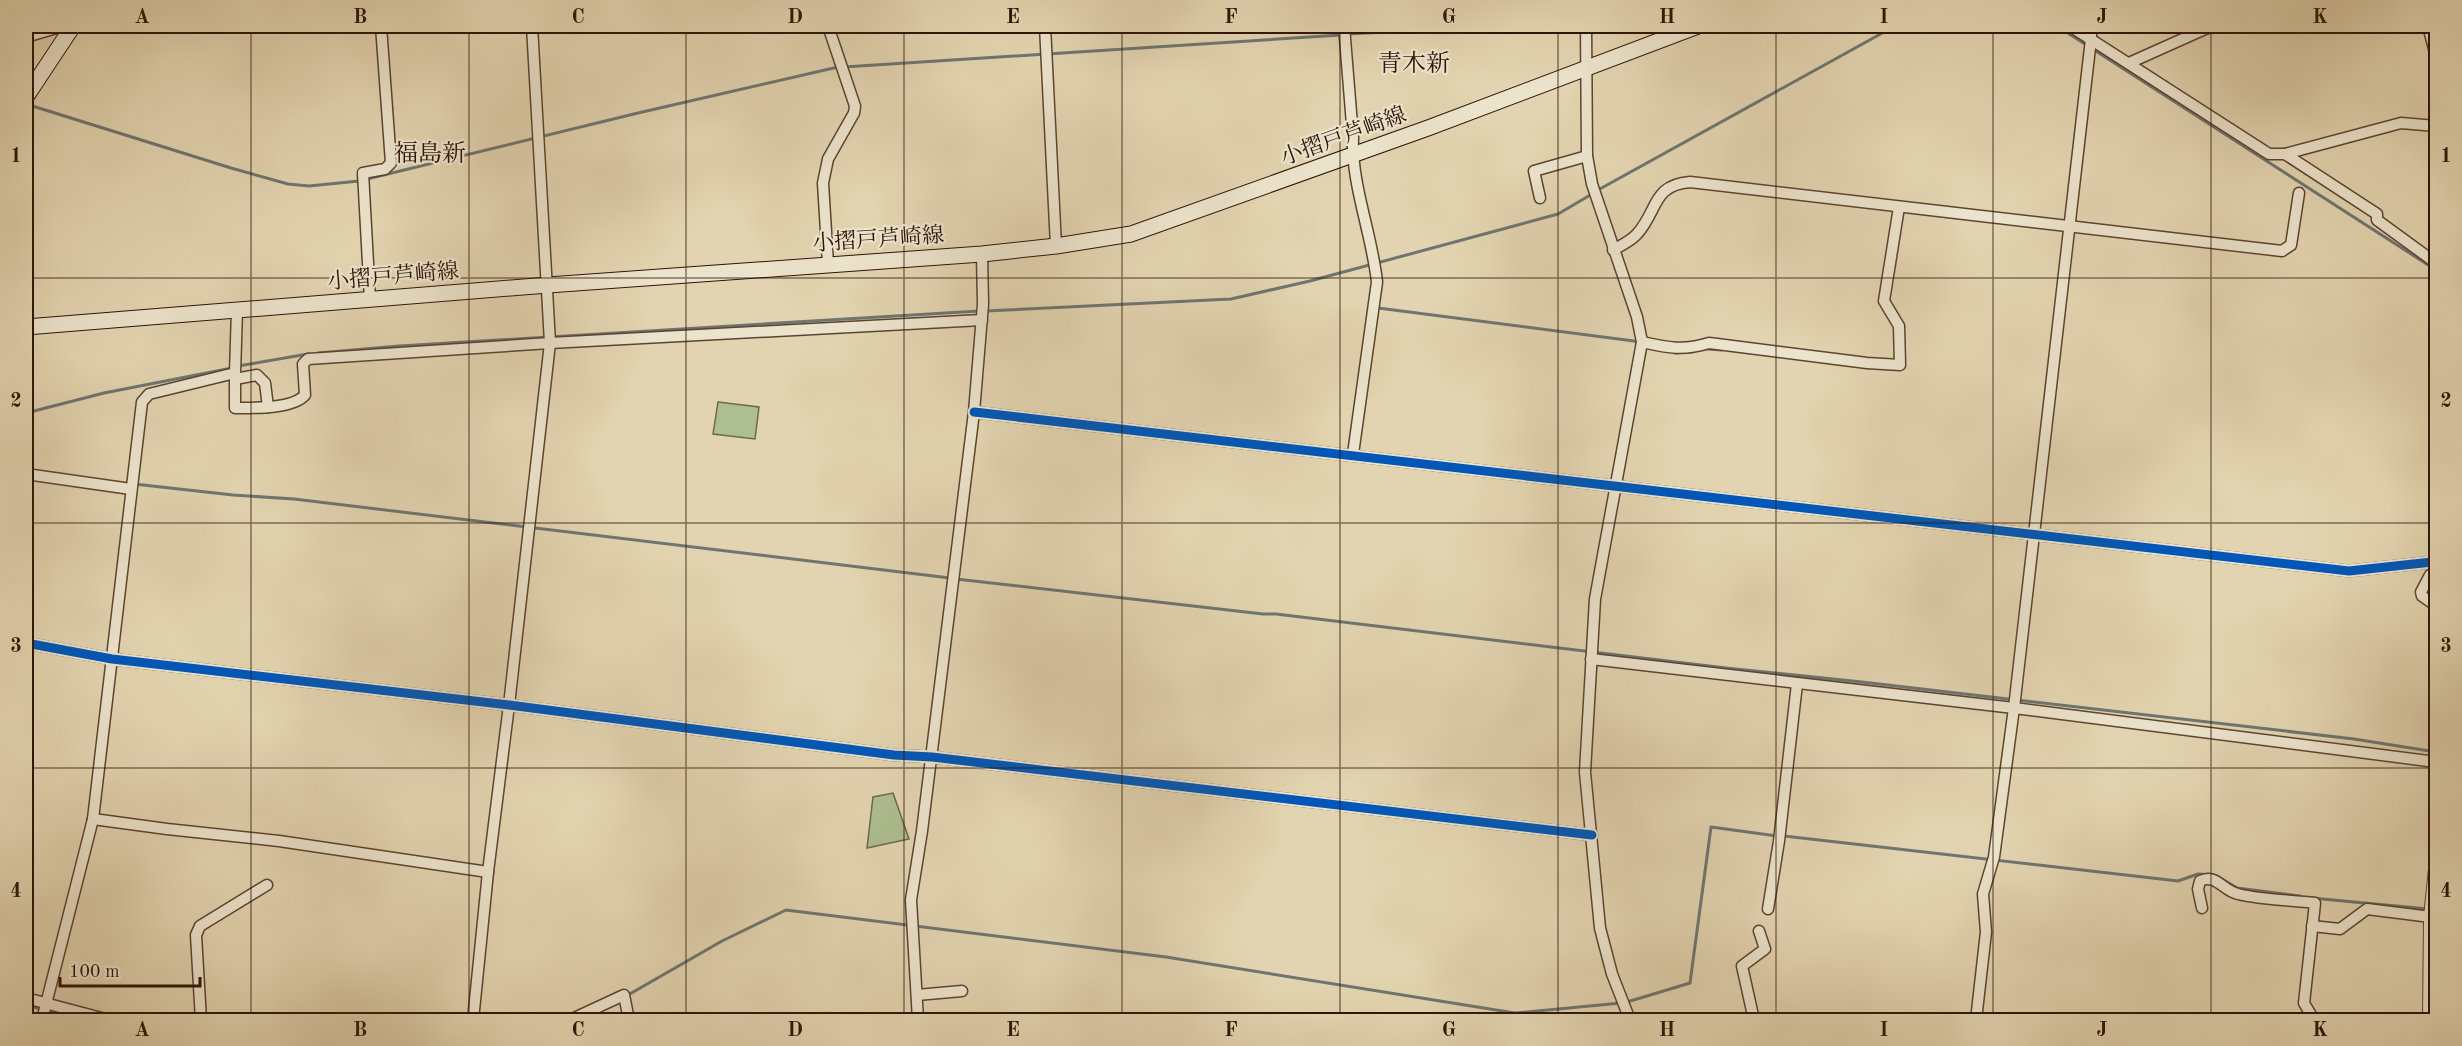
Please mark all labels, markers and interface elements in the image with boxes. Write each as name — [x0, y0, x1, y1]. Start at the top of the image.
text: A — [134, 8, 150, 28]
text: B — [353, 8, 367, 28]
text: C — [571, 8, 585, 28]
text: D — [787, 8, 803, 28]
text: E — [1006, 8, 1020, 28]
text: F — [1224, 8, 1238, 28]
text: G — [1442, 8, 1456, 28]
text: H — [1659, 8, 1675, 28]
text: I — [1880, 8, 1888, 28]
text: J — [2097, 8, 2108, 28]
text: K — [2312, 8, 2328, 28]
district label: 青木新 — [1378, 50, 1450, 77]
street label: 小摺戸芦崎線 — [1277, 102, 1409, 170]
district label: 福島新 — [394, 140, 466, 167]
text: 1 — [10, 147, 22, 167]
text: 1 — [2440, 147, 2452, 167]
street label: 小摺戸芦崎線 — [811, 222, 945, 256]
street label: 小摺戸芦崎線 — [326, 258, 460, 294]
text: 2 — [10, 392, 22, 412]
text: 2 — [2440, 392, 2452, 412]
text: 3 — [10, 637, 22, 657]
text: 3 — [2440, 637, 2452, 657]
text: 4 — [10, 882, 22, 902]
text: 4 — [2440, 882, 2452, 902]
scale bar — [60, 950, 200, 988]
text: 100 m — [69, 963, 120, 981]
text: A — [134, 1021, 150, 1041]
text: B — [353, 1021, 367, 1041]
text: C — [571, 1021, 585, 1041]
text: D — [787, 1021, 803, 1041]
text: E — [1006, 1021, 1020, 1041]
text: F — [1224, 1021, 1238, 1041]
text: G — [1442, 1021, 1456, 1041]
text: H — [1659, 1021, 1675, 1041]
text: I — [1880, 1021, 1888, 1041]
text: J — [2097, 1021, 2108, 1041]
text: K — [2312, 1021, 2328, 1041]

